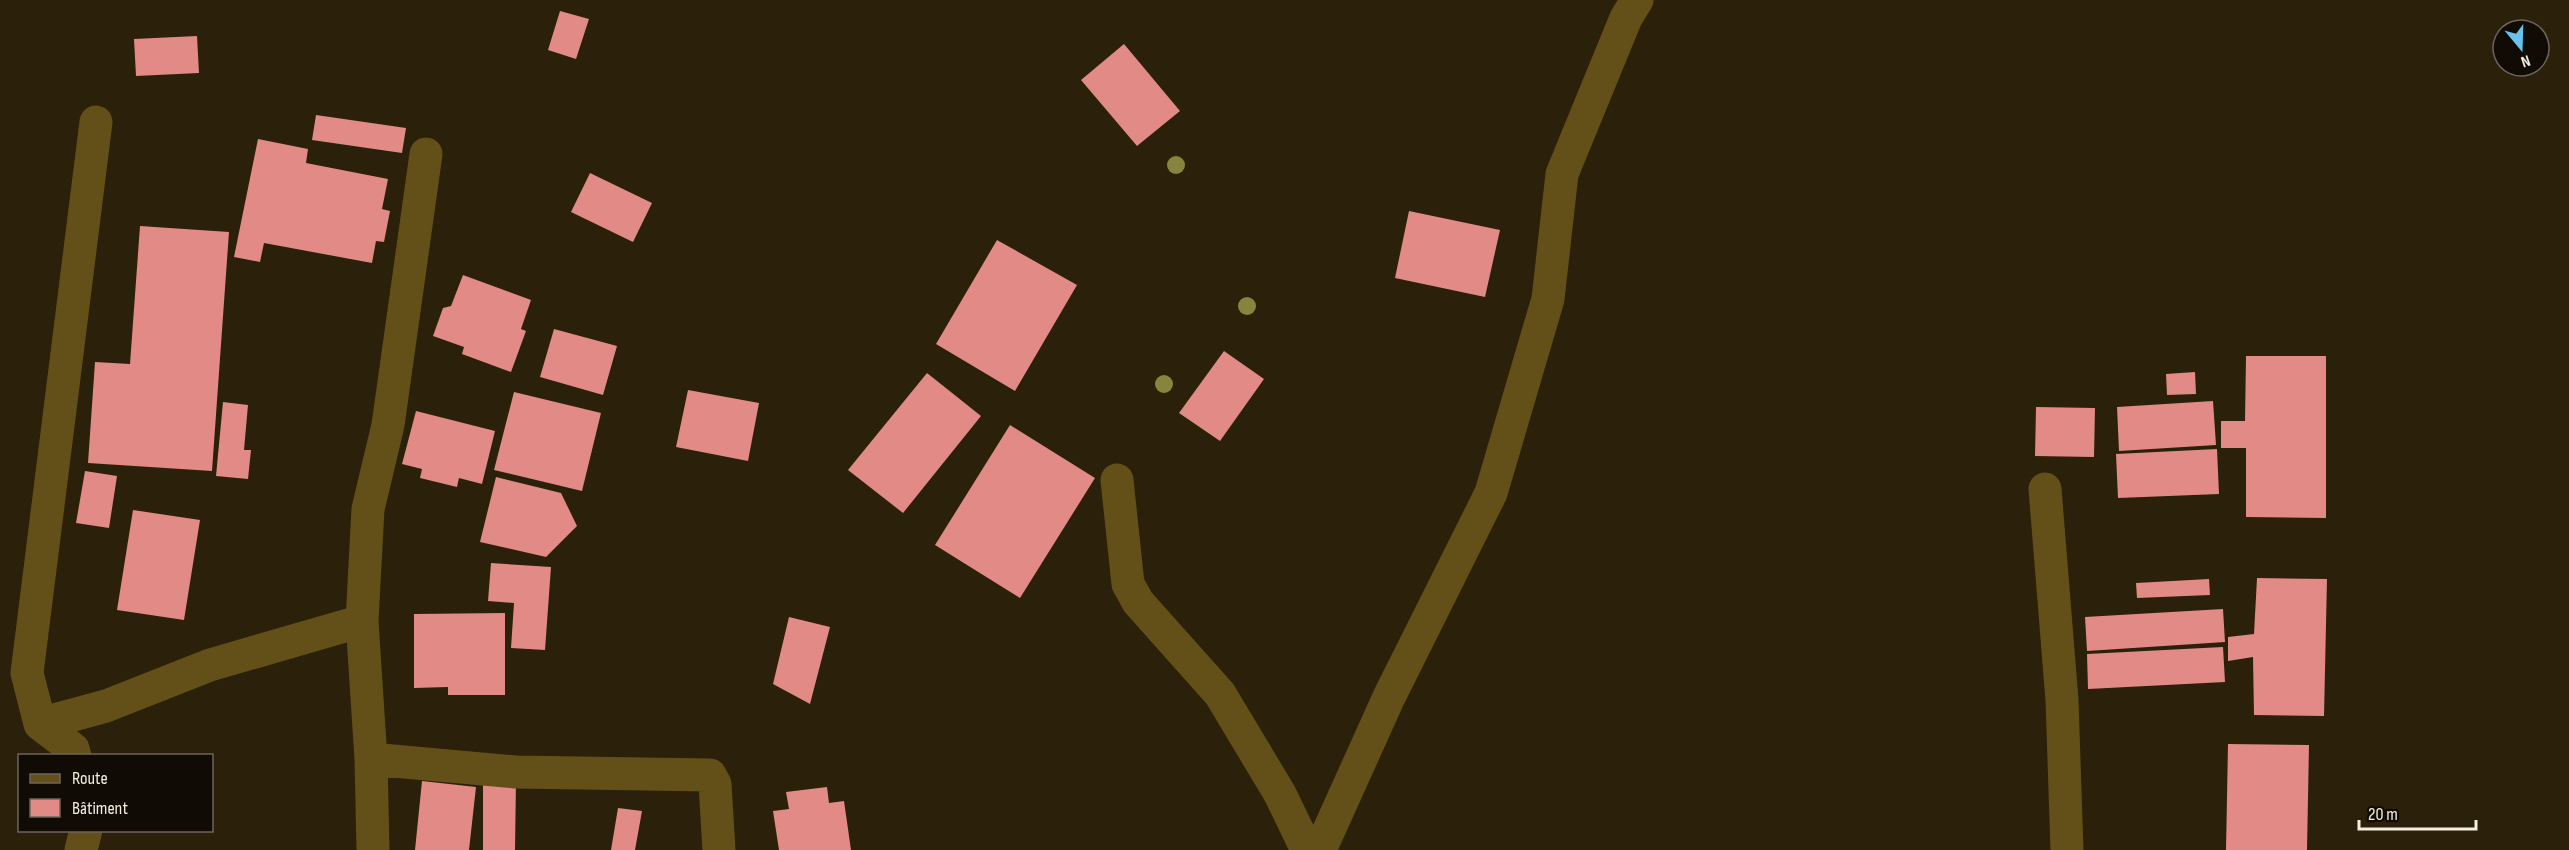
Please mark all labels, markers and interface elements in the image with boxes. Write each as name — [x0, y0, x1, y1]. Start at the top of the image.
north arrow — [2491, 18, 2551, 78]
text: N — [2518, 50, 2533, 71]
legend — [18, 754, 213, 832]
text: Route — [72, 768, 108, 789]
scale bar — [2359, 793, 2476, 831]
text: Bâtiment — [72, 798, 128, 819]
text: 20 m — [2368, 804, 2398, 825]

